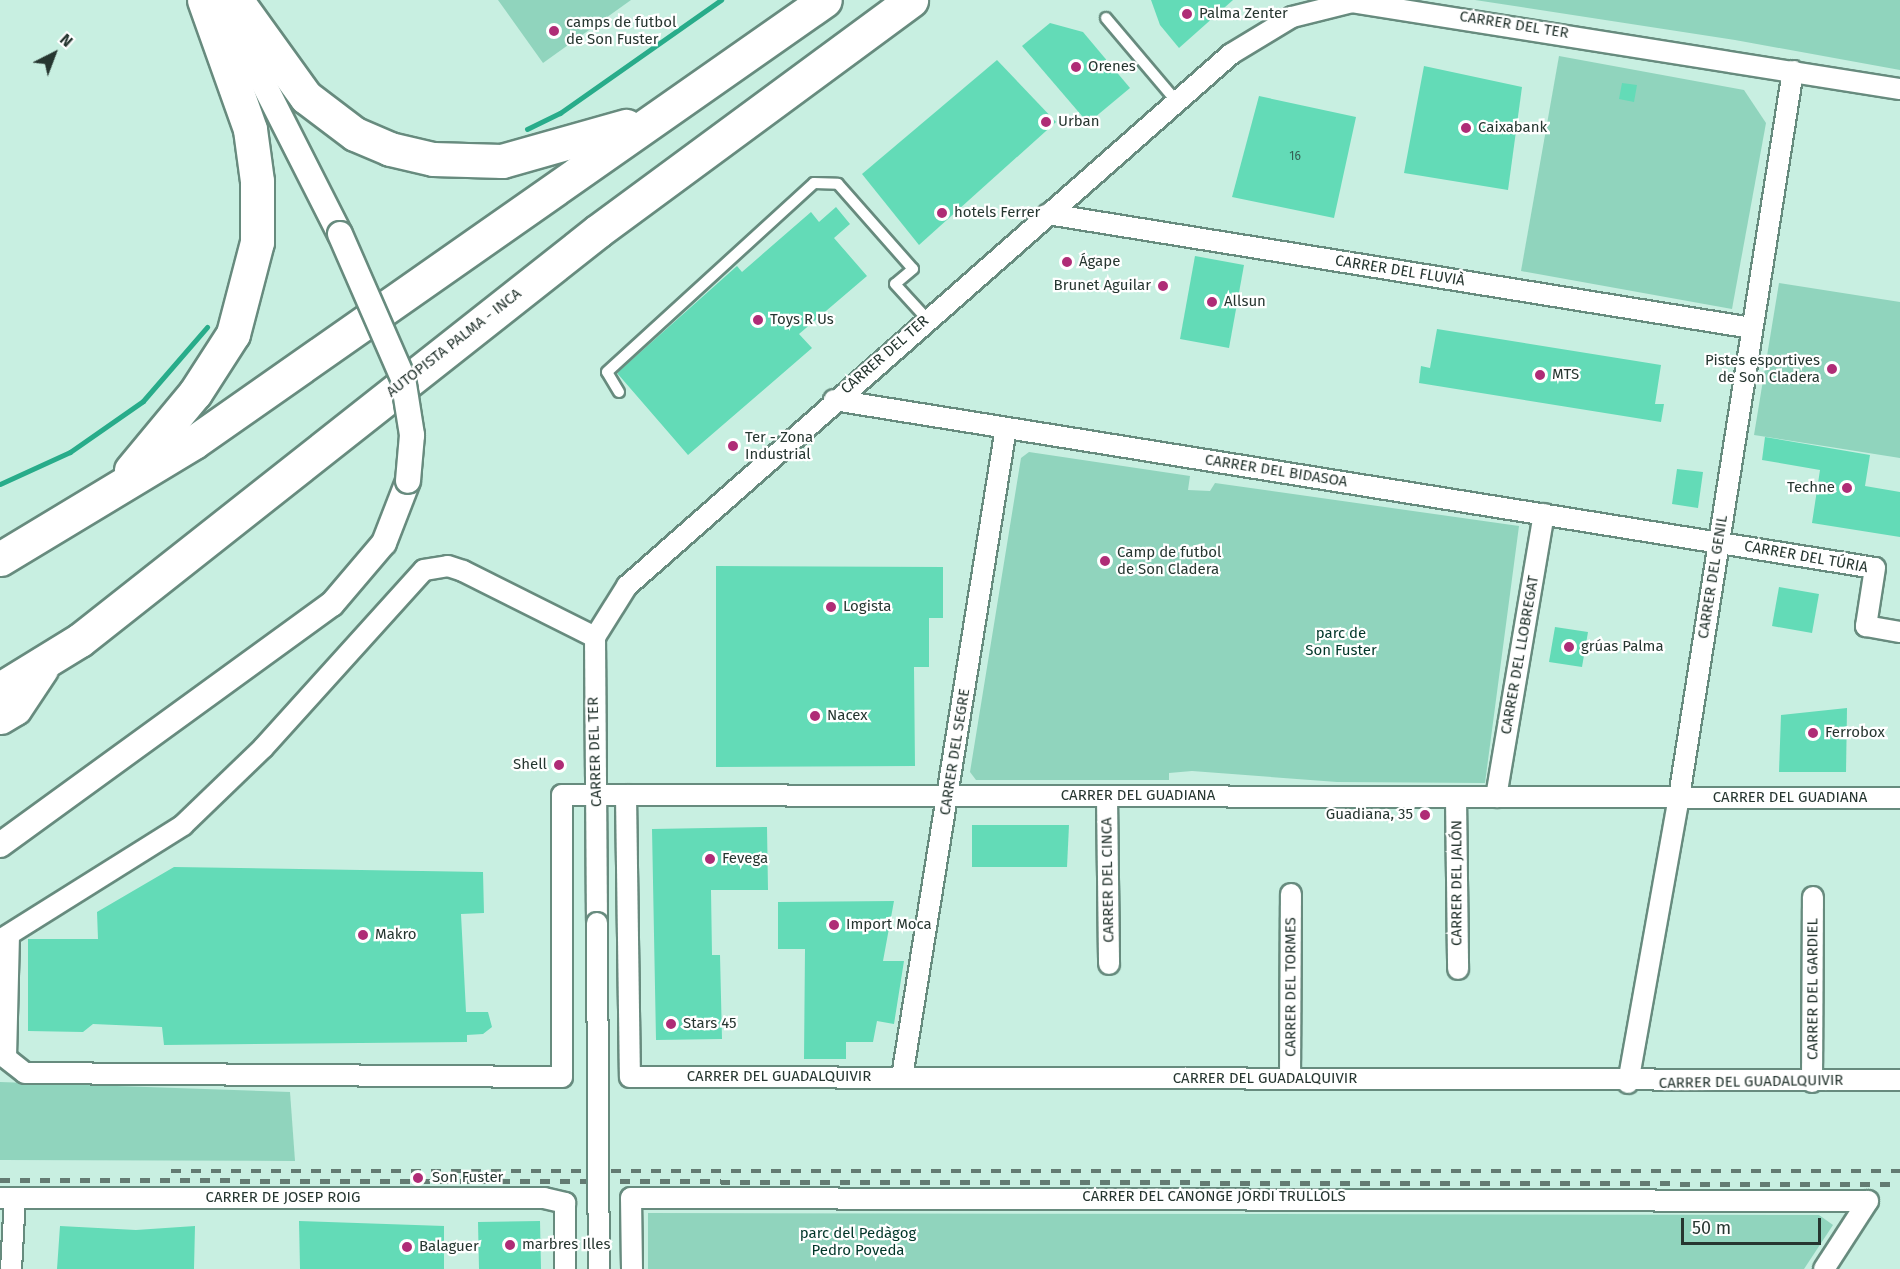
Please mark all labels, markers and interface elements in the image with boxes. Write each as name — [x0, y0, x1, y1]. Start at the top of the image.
place label: Palma Zenter — [1199, 5, 1288, 23]
marker: Palma Zenter — [1180, 7, 1194, 21]
street label: CARRER DEL TER — [1458, 7, 1570, 43]
place label: camps de futbol de Son Fuster — [566, 13, 676, 48]
north arrow — [24, 24, 84, 84]
marker: camps de futbol de Son Fuster — [547, 24, 561, 38]
text: N — [56, 30, 77, 51]
place label: Orenes — [1088, 58, 1136, 76]
marker: Orenes — [1069, 60, 1083, 74]
place label: Urban — [1058, 113, 1099, 131]
marker: Urban — [1039, 115, 1053, 129]
place label: Caixabank — [1478, 119, 1547, 137]
marker: Caixabank — [1459, 121, 1473, 135]
house number: 16 — [1289, 150, 1301, 164]
place label: hotels Ferrer — [954, 204, 1040, 222]
marker: hotels Ferrer — [935, 206, 949, 220]
street label: CARRER DEL FLUVIÀ — [1334, 252, 1466, 290]
place label: Ágape — [1079, 253, 1120, 271]
marker: Ágape — [1060, 255, 1074, 269]
place label: Brunet Aguilar — [1054, 277, 1151, 295]
marker: Brunet Aguilar — [1156, 279, 1170, 293]
street label: AUTOPISTA PALMA - INCA — [383, 285, 525, 401]
place label: Allsun — [1224, 293, 1266, 311]
marker: Allsun — [1205, 295, 1219, 309]
place label: Toys R Us — [770, 311, 834, 329]
street label: CARRER DEL TER — [838, 312, 932, 398]
marker: Toys R Us — [751, 313, 765, 327]
place label: Pistes esportives de Son Cladera — [1705, 351, 1820, 386]
marker: Pistes esportives de Son Cladera — [1825, 362, 1839, 376]
place label: MTS — [1552, 366, 1579, 384]
marker: MTS — [1533, 368, 1547, 382]
place label: Ter - Zona Industrial — [745, 428, 813, 463]
marker: Ter - Zona Industrial — [726, 439, 740, 453]
street label: CARRER DEL BIDASOA — [1203, 451, 1349, 491]
place label: Techne — [1787, 479, 1835, 497]
marker: Techne — [1840, 481, 1854, 495]
street label: CARRER DEL GENIL — [1694, 514, 1732, 640]
street label: CARRER DEL TÚRIA — [1743, 537, 1869, 577]
place label: Camp de futbol de Son Cladera — [1117, 543, 1222, 578]
marker: Camp de futbol de Son Cladera — [1098, 554, 1112, 568]
street label: CARRER DEL LLOBREGAT — [1497, 574, 1543, 736]
place label: Logista — [843, 598, 891, 616]
marker: Logista — [824, 600, 838, 614]
park label: parc de Son Fuster — [1305, 624, 1377, 659]
place label: grúas Palma — [1581, 638, 1664, 656]
marker: grúas Palma — [1562, 640, 1576, 654]
street label: CARRER DEL SEGRE — [936, 687, 974, 817]
street label: CARRER DEL TER — [584, 697, 606, 807]
place label: Nacex — [827, 707, 868, 725]
marker: Nacex — [808, 709, 822, 723]
place label: Ferrobox — [1825, 724, 1885, 742]
marker: Ferrobox — [1806, 726, 1820, 740]
place label: Shell — [513, 756, 547, 774]
marker: Shell — [552, 758, 566, 772]
street label: CARRER DEL GUADIANA — [1061, 787, 1215, 805]
street label: CARRER DEL GUADIANA — [1713, 789, 1867, 807]
place label: Guadiana, 35 — [1326, 806, 1413, 824]
marker: Guadiana, 35 — [1418, 808, 1432, 822]
street label: CARRER DEL CINCA — [1098, 817, 1118, 943]
street label: CARRER DEL JALÓN — [1448, 820, 1466, 946]
place label: Fevega — [722, 850, 768, 868]
marker: Fevega — [703, 852, 717, 866]
place label: Import Moca — [846, 916, 932, 934]
street label: CARRER DEL TORMES — [1282, 917, 1300, 1057]
marker: Import Moca — [827, 918, 841, 932]
street label: CARRER DEL GARDIEL — [1804, 918, 1822, 1060]
place label: Makro — [375, 926, 417, 944]
marker: Makro — [356, 928, 370, 942]
place label: Stars 45 — [683, 1015, 737, 1033]
marker: Stars 45 — [664, 1017, 678, 1031]
street label: CARRER DEL GUADALQUIVIR — [687, 1068, 871, 1086]
street label: CARRER DEL GUADALQUIVIR — [1173, 1070, 1357, 1088]
street label: CARRER DEL GUADALQUIVIR — [1659, 1071, 1843, 1093]
marker: Son Fuster — [409, 1169, 427, 1187]
place label: Son Fuster — [432, 1169, 503, 1187]
street label: CARRER DEL CANONGE JORDI TRULLOLS — [1082, 1188, 1346, 1206]
street label: CARRER DE JOSEP ROIG — [206, 1189, 360, 1207]
scale bar — [1684, 1206, 1824, 1244]
text: 50 m — [1692, 1217, 1731, 1239]
park label: parc del Pedàgog Pedro Poveda — [800, 1224, 916, 1259]
place label: marbres Illes — [522, 1236, 611, 1254]
place label: Balaguer — [419, 1238, 479, 1256]
marker: marbres Illes — [503, 1238, 517, 1252]
marker: Balaguer — [400, 1240, 414, 1254]

